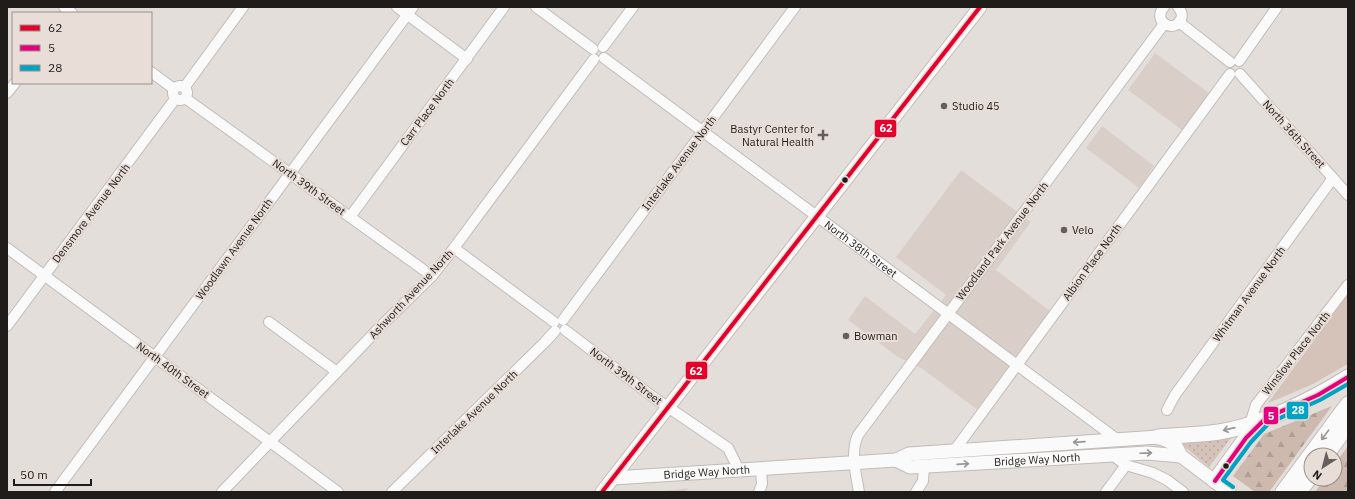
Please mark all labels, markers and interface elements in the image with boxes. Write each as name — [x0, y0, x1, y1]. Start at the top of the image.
legend — [12, 12, 152, 84]
text: 62 — [48, 20, 62, 35]
text: 5 — [48, 40, 55, 55]
text: 28 — [48, 60, 62, 75]
street label: Carr Place North — [397, 75, 457, 149]
street label: North 36th Street — [1260, 97, 1328, 171]
place label: Studio 45 — [952, 99, 1000, 113]
marker: Studio 45 — [939, 101, 949, 111]
street label: Interlake Avenue North — [639, 113, 719, 213]
line badge: 62 — [874, 119, 897, 138]
text: 62 — [879, 121, 893, 135]
place label: Bastyr Center for Natural Health — [730, 122, 814, 149]
marker: Bastyr Center for Natural Health — [817, 129, 829, 141]
street label: North 39th Street — [270, 156, 348, 218]
street label: Densmore Avenue North — [49, 161, 133, 265]
unlabelled marker — [840, 175, 850, 185]
street label: Woodland Park Avenue North — [953, 179, 1051, 303]
street label: Woodlawn Avenue North — [193, 196, 275, 302]
street label: North 38th Street — [822, 217, 900, 281]
street label: Albion Place North — [1059, 221, 1125, 303]
place label: Velo — [1072, 223, 1094, 237]
marker: Velo — [1059, 225, 1069, 235]
street label: Whitman Avenue North — [1210, 244, 1288, 344]
street label: Ashworth Avenue North — [366, 246, 456, 342]
street label: Winslow Place North — [1259, 308, 1333, 398]
place label: Bowman — [854, 329, 897, 343]
marker: Bowman — [841, 331, 851, 341]
street label: North 40th Street — [134, 339, 212, 401]
street label: North 39th Street — [587, 344, 665, 408]
line badge: 62 — [685, 361, 708, 380]
text: 62 — [689, 364, 703, 378]
street label: Interlake Avenue North — [428, 367, 520, 457]
line badge: 28 — [1286, 401, 1309, 420]
text: 28 — [1291, 403, 1305, 417]
line badge: 5 — [1263, 406, 1279, 425]
text: 5 — [1268, 409, 1275, 423]
one-way arrow — [1223, 426, 1236, 434]
one-way arrow — [1321, 430, 1329, 441]
one-way arrow — [1073, 439, 1086, 446]
north arrow — [1303, 447, 1343, 487]
one-way arrow — [1139, 449, 1152, 457]
street label: Bridge Way North — [993, 450, 1081, 469]
one-way arrow — [956, 460, 969, 467]
scale bar — [14, 461, 91, 487]
unlabelled marker — [1221, 461, 1231, 471]
street label: Bridge Way North — [663, 462, 750, 482]
text: 50 m — [20, 467, 48, 482]
text: N — [1310, 467, 1324, 483]

